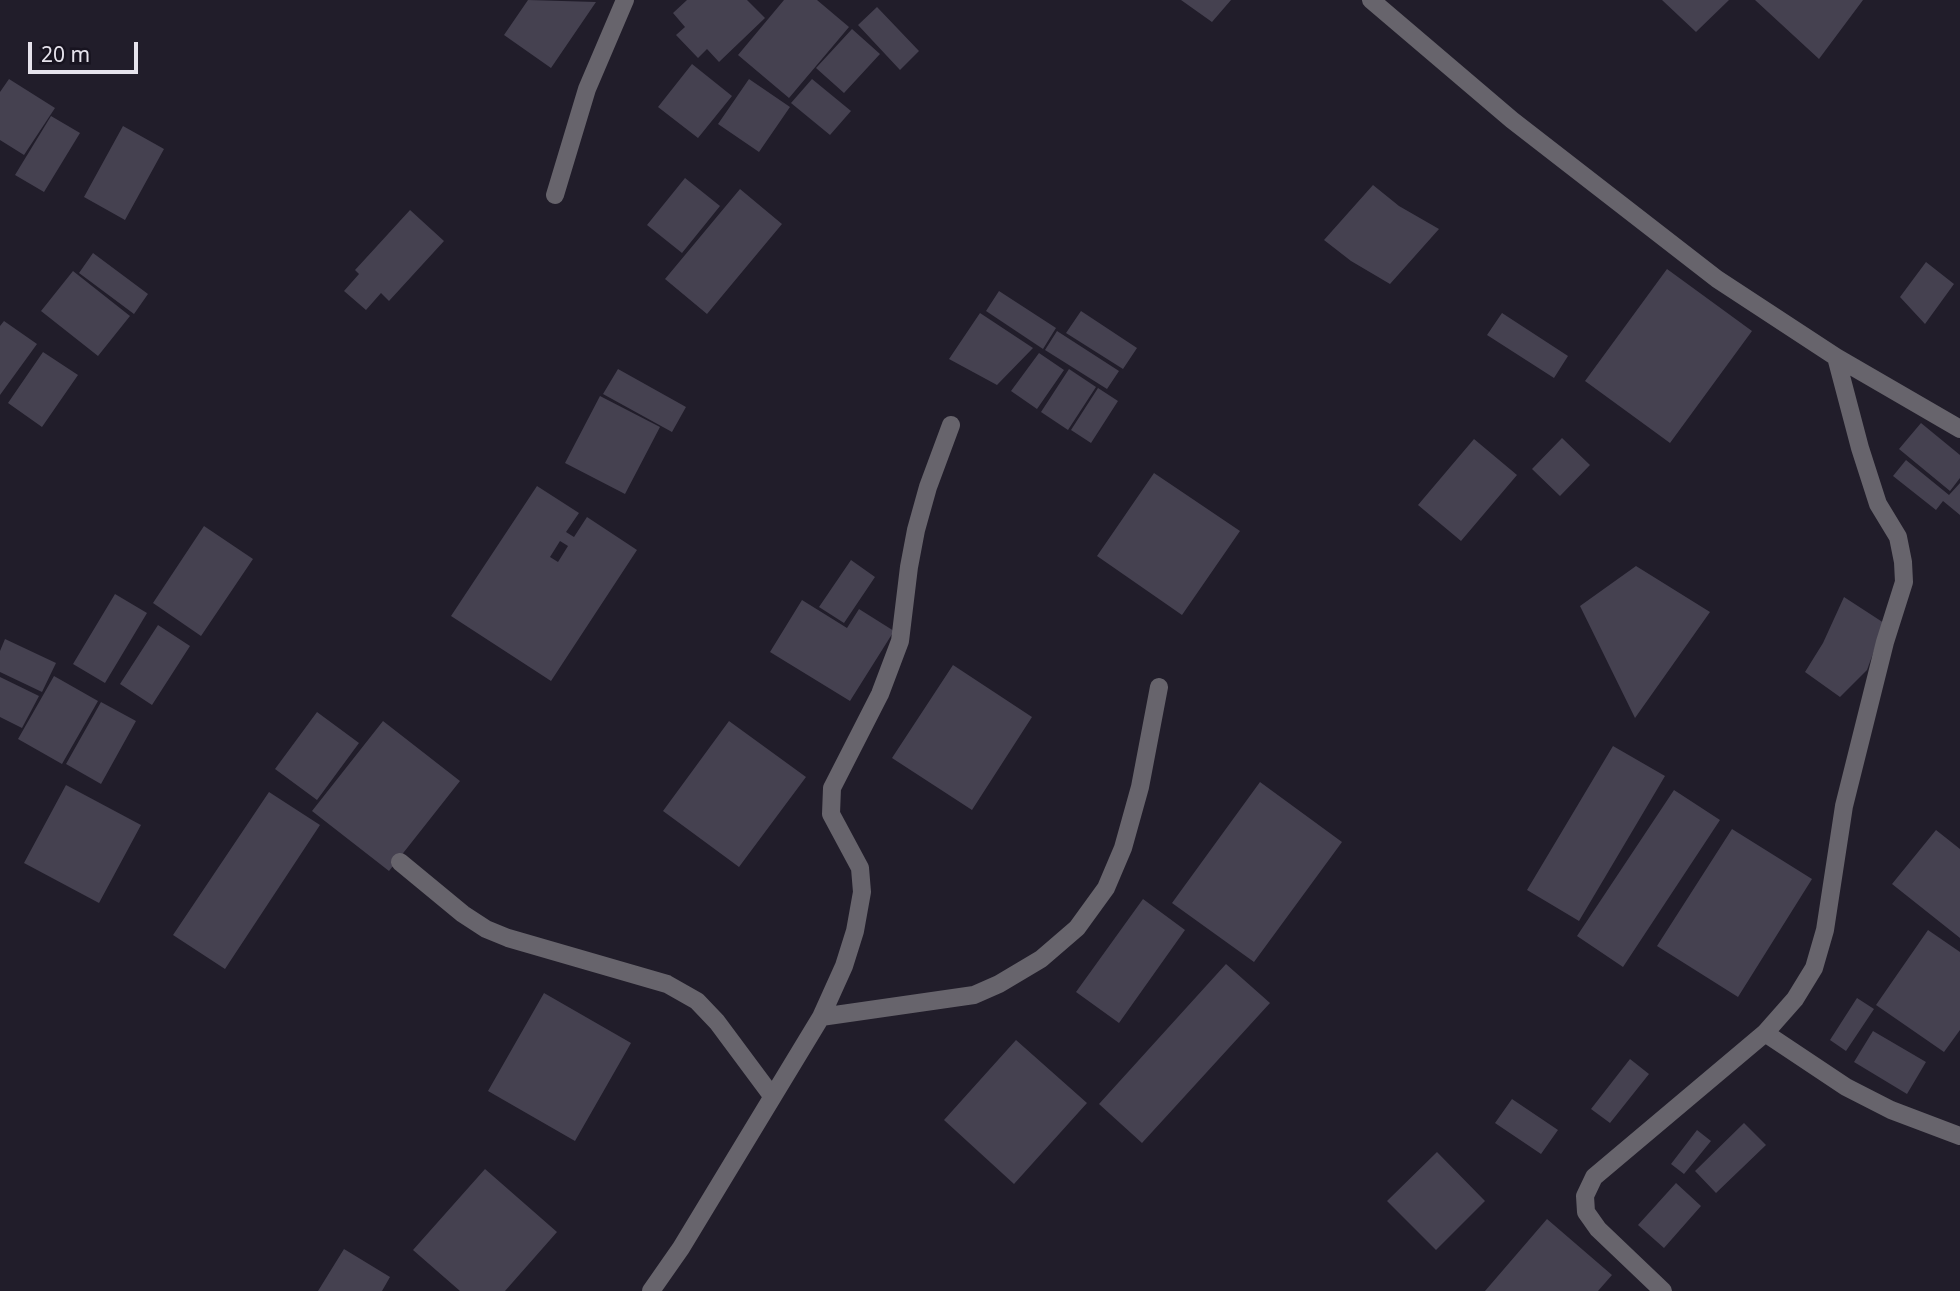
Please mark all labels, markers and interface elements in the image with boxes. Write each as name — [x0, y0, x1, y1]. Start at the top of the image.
scale bar — [32, 28, 142, 72]
text: 20 m — [41, 40, 90, 68]

